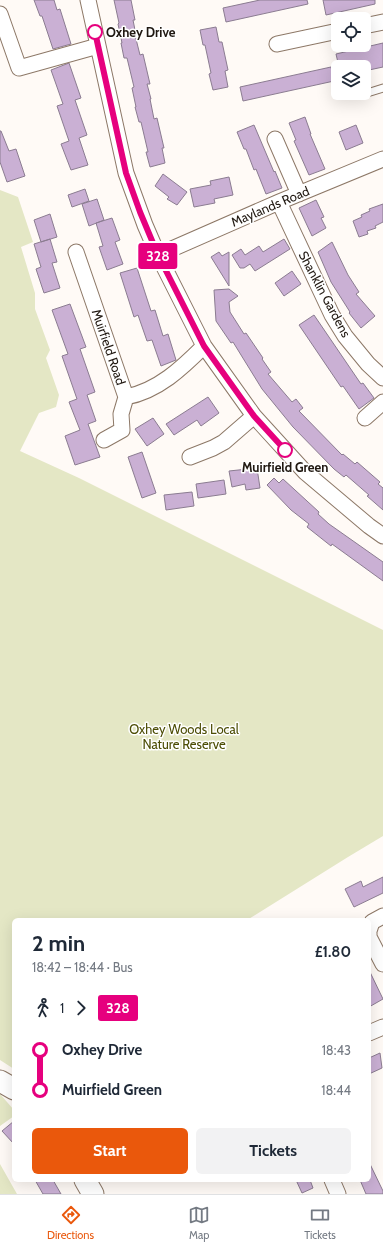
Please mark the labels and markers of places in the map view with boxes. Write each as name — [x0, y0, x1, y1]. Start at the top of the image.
marker: Oxhey Drive — [87, 24, 103, 40]
place label: Oxhey Drive — [106, 24, 176, 40]
marker: Muirfield Green — [277, 442, 293, 458]
place label: Muirfield Green — [242, 459, 328, 475]

